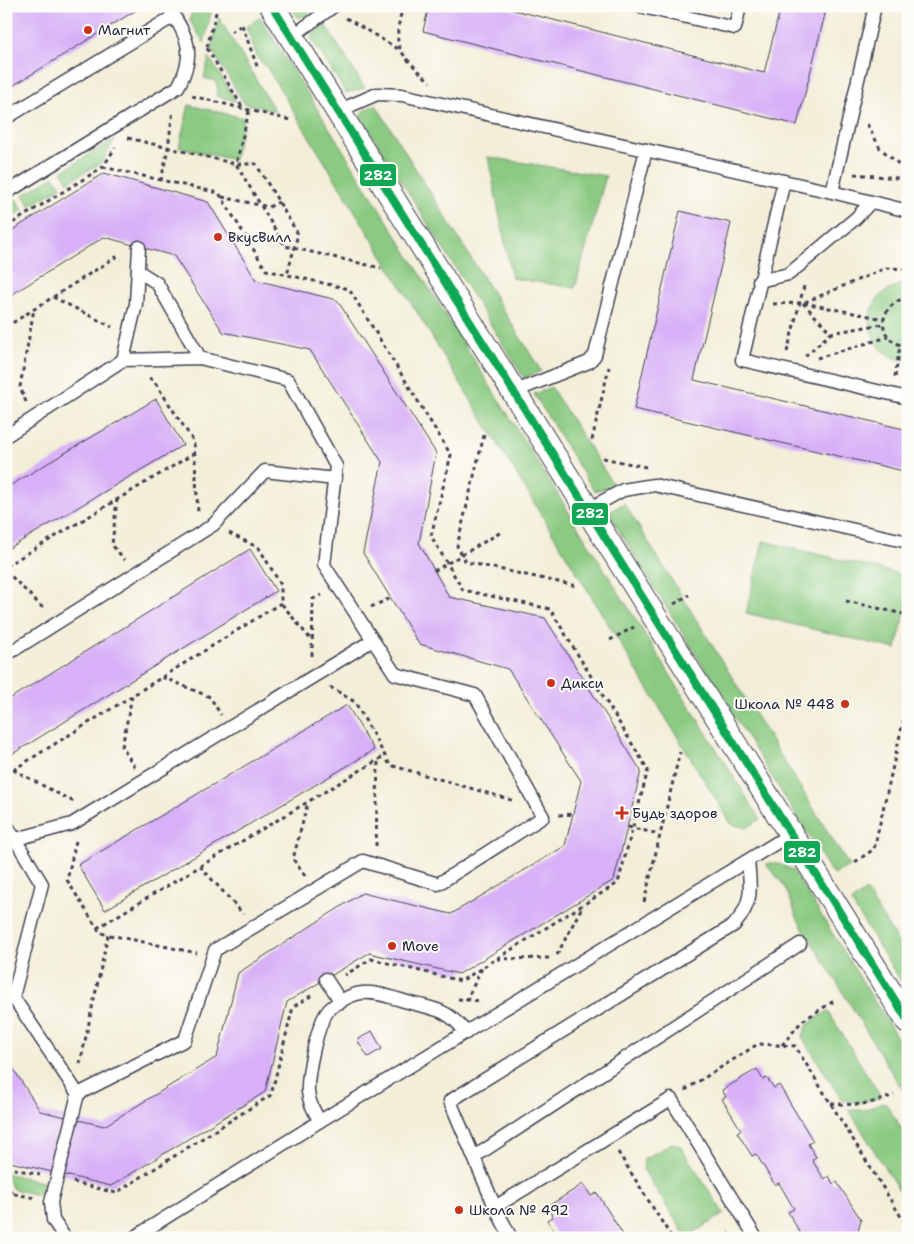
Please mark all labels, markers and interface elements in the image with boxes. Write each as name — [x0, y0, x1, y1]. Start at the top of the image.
place label: Магнит — [98, 21, 151, 39]
marker: Магнит — [82, 24, 94, 36]
line badge: 282 — [359, 163, 397, 187]
text: 282 — [363, 166, 393, 184]
place label: ВкусВилл — [228, 228, 291, 246]
marker: ВкусВилл — [212, 231, 224, 243]
line badge: 282 — [571, 502, 609, 526]
text: 282 — [575, 504, 605, 522]
place label: Дикси — [561, 674, 604, 692]
marker: Дикси — [545, 677, 557, 689]
place label: Школа № 448 — [735, 695, 835, 713]
marker: Школа № 448 — [839, 698, 851, 710]
place label: Будь здоров — [632, 804, 717, 822]
marker: Будь здоров — [616, 807, 628, 819]
line badge: 282 — [783, 840, 821, 864]
text: 282 — [787, 843, 817, 861]
place label: Move — [402, 937, 439, 955]
marker: Move — [386, 940, 398, 952]
place label: Школа № 492 — [469, 1201, 569, 1219]
marker: Школа № 492 — [453, 1204, 465, 1216]

